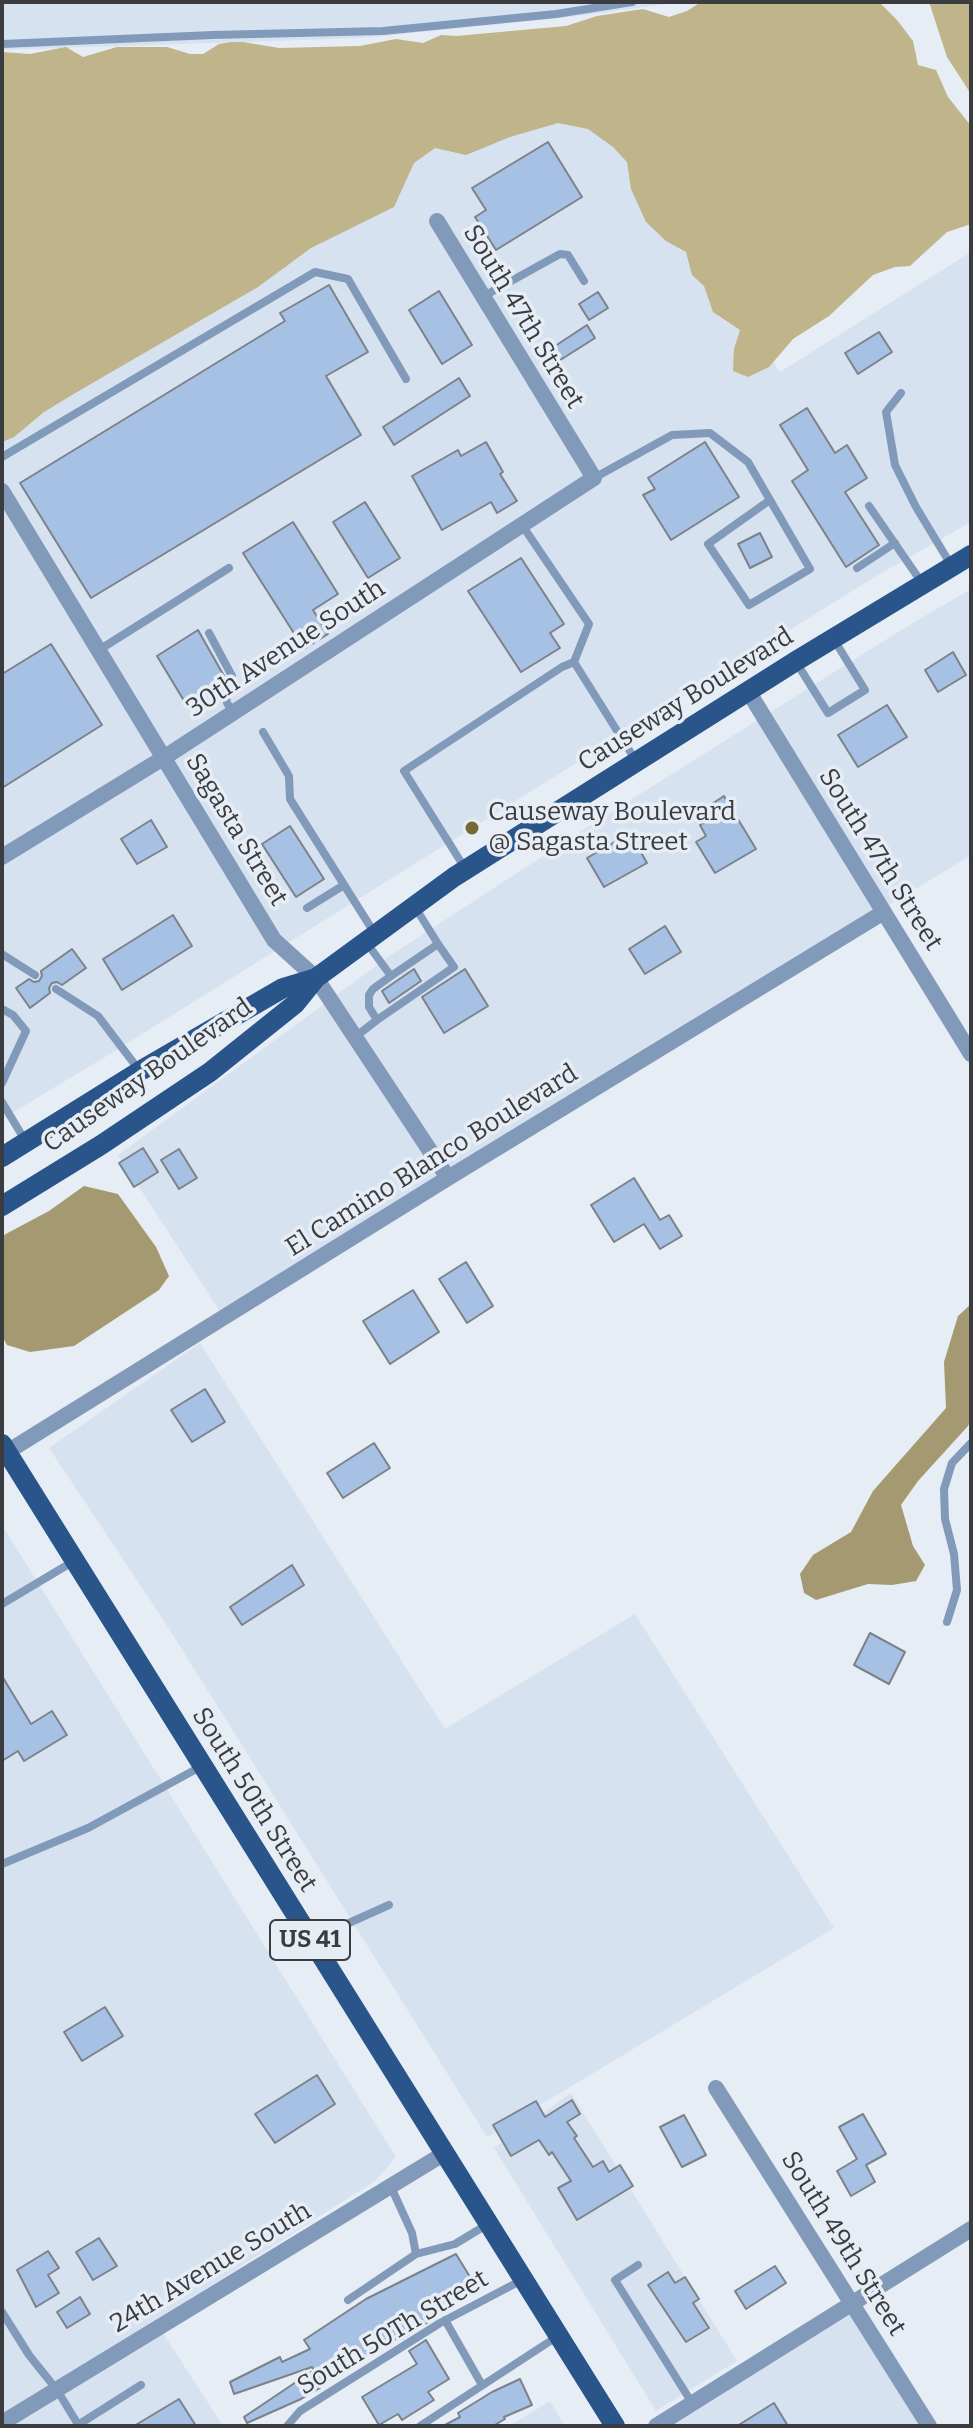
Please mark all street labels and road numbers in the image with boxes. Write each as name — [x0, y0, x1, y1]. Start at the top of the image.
street label: South 47th Street — [456, 220, 590, 414]
street label: 30th Avenue South — [181, 573, 391, 725]
street label: Causeway Boulevard — [573, 621, 799, 779]
street label: Sagasta Street — [178, 748, 294, 912]
street label: South 47th Street — [811, 763, 949, 957]
street label: Causeway Boulevard — [38, 992, 258, 1160]
street label: El Camino Blanco Boulevard — [280, 1058, 584, 1264]
street label: South 50th Street — [185, 1702, 323, 1898]
road number: US 41 — [270, 1920, 350, 1960]
street label: South 49th Street — [774, 2146, 912, 2342]
street label: 24th Avenue South — [105, 2196, 317, 2340]
street label: South 50Th Street — [292, 2264, 494, 2402]

